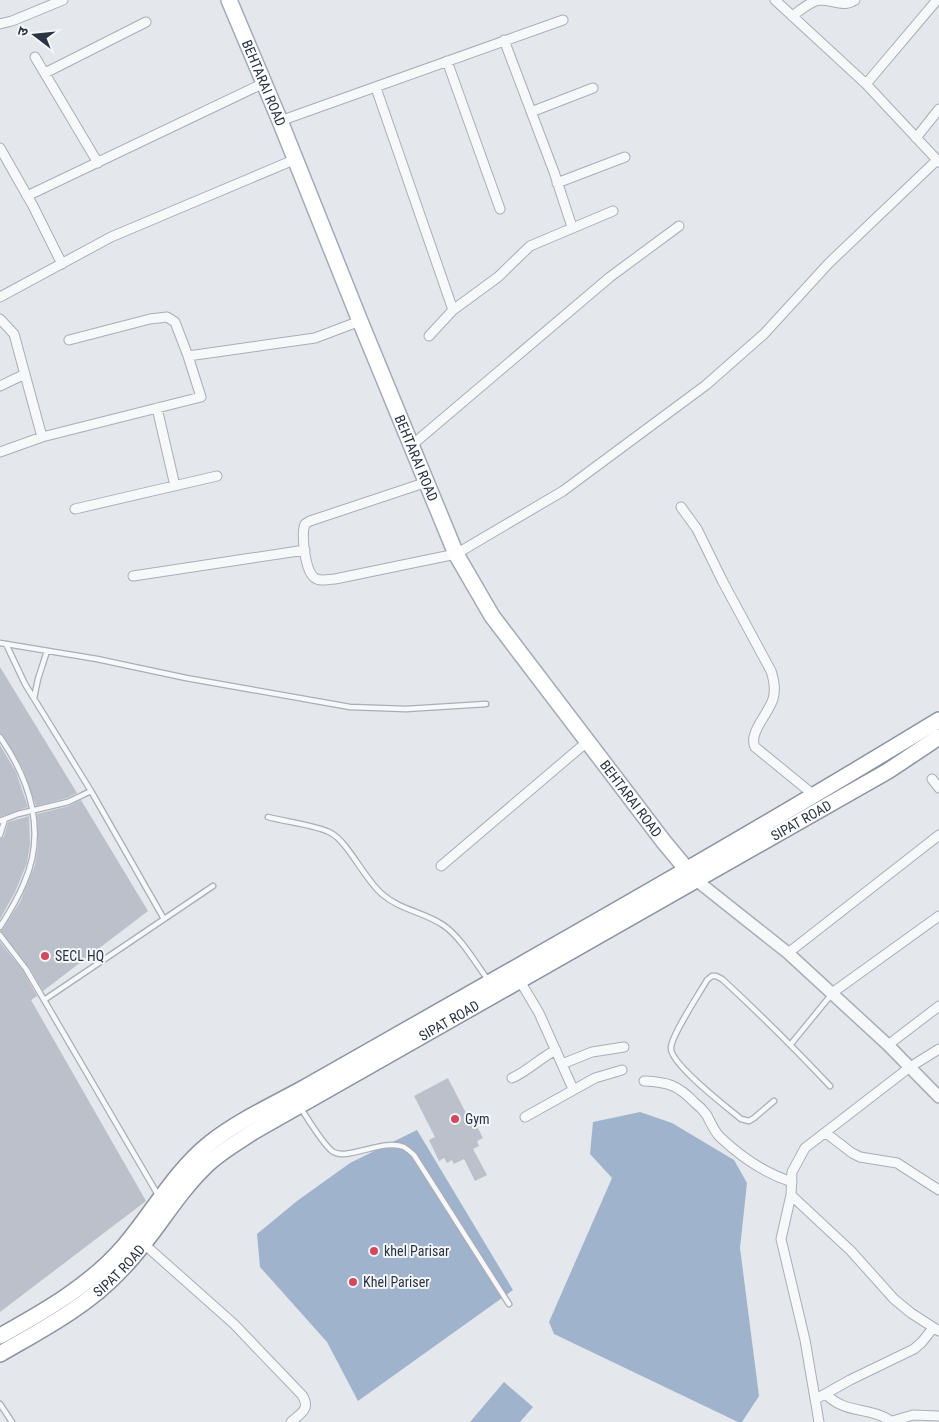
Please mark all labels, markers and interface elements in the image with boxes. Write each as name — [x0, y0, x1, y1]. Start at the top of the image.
north arrow — [10, 10, 60, 60]
text: उ — [14, 25, 32, 38]
street label: BEHTARAI ROAD — [239, 37, 289, 128]
street label: BEHTARAI ROAD — [392, 413, 441, 504]
street label: BEHTARAI ROAD — [597, 757, 665, 840]
street label: SIPAT ROAD — [768, 797, 834, 844]
place label: SECL HQ — [55, 948, 104, 964]
marker: SECL HQ — [39, 950, 51, 962]
street label: SIPAT ROAD — [416, 997, 482, 1044]
place label: Gym — [465, 1111, 490, 1127]
marker: Gym — [449, 1113, 461, 1125]
street label: SIPAT ROAD — [90, 1241, 148, 1300]
place label: khel Parisar — [384, 1243, 449, 1259]
marker: khel Parisar — [368, 1245, 380, 1257]
place label: Khel Pariser — [363, 1274, 429, 1290]
marker: Khel Pariser — [347, 1276, 359, 1288]

